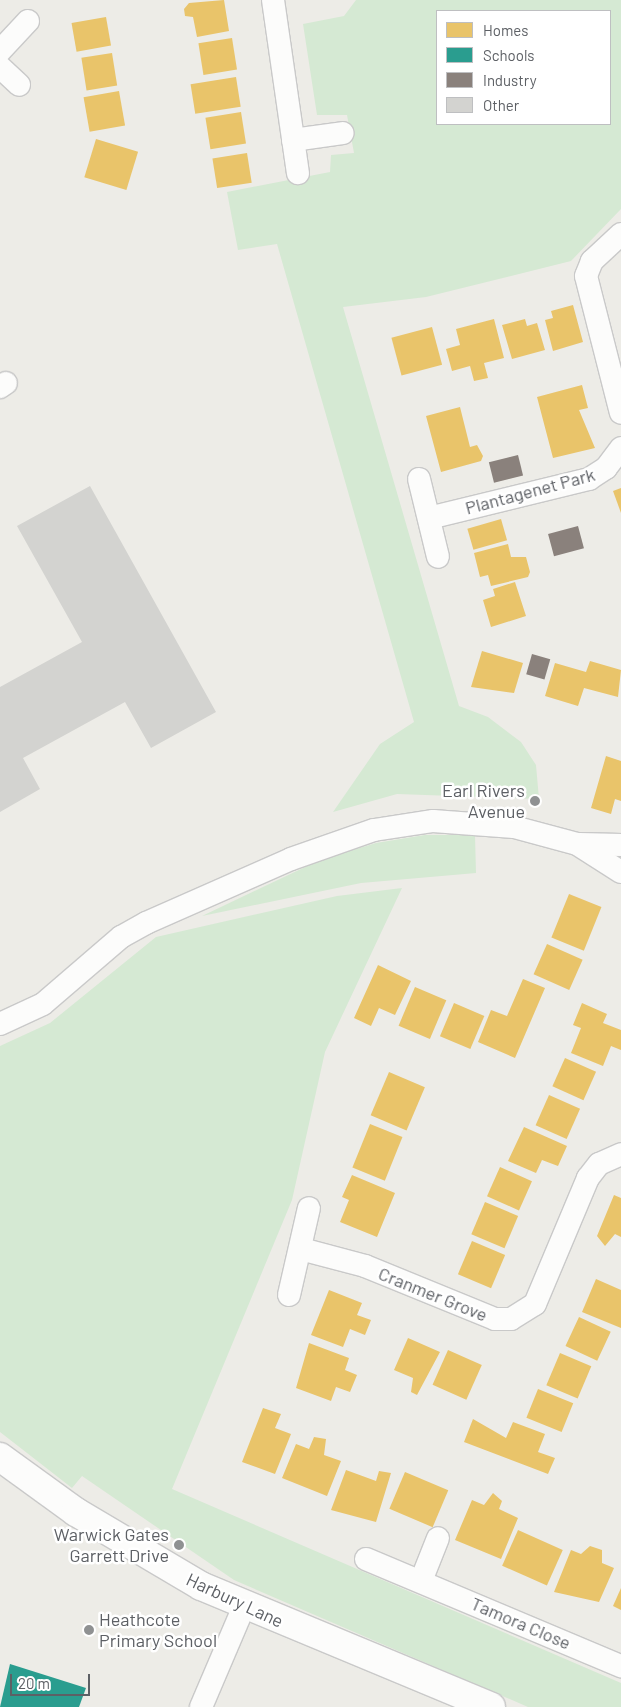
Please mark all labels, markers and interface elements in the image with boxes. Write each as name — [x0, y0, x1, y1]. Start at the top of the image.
legend — [436, 10, 611, 125]
text: Homes — [483, 21, 528, 39]
text: Schools — [483, 46, 535, 64]
text: Industry — [483, 71, 537, 89]
text: Other — [483, 96, 519, 114]
street label: Plantagenet Park — [463, 463, 597, 519]
place label: Earl Rivers Avenue — [442, 780, 525, 822]
marker: Earl Rivers Avenue — [529, 795, 541, 807]
street label: Cranmer Grove — [375, 1262, 491, 1326]
place label: Warwick Gates Garrett Drive — [54, 1524, 169, 1566]
marker: Warwick Gates Garrett Drive — [173, 1539, 185, 1551]
street label: Harbury Lane — [183, 1568, 287, 1632]
street label: Tamora Close — [468, 1592, 574, 1654]
place label: Heathcote Primary School — [99, 1609, 217, 1652]
marker: Heathcote Primary School — [83, 1624, 95, 1636]
scale bar — [12, 1664, 92, 1696]
text: 20 m — [18, 1674, 50, 1692]

